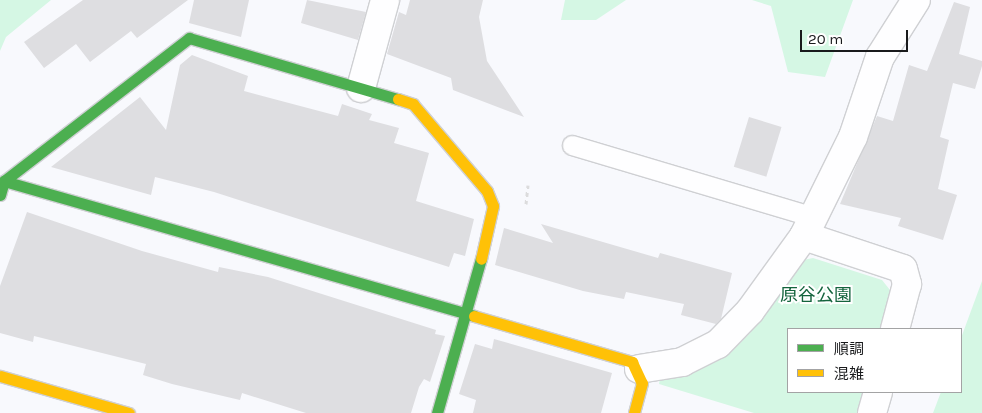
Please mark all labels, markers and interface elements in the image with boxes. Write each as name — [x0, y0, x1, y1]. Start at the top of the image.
scale bar — [802, 20, 910, 52]
text: 20 m — [808, 30, 843, 48]
park label: 原谷公園 — [780, 284, 852, 306]
legend — [787, 328, 962, 393]
text: 順調 — [834, 340, 864, 358]
text: 混雑 — [834, 365, 864, 383]

